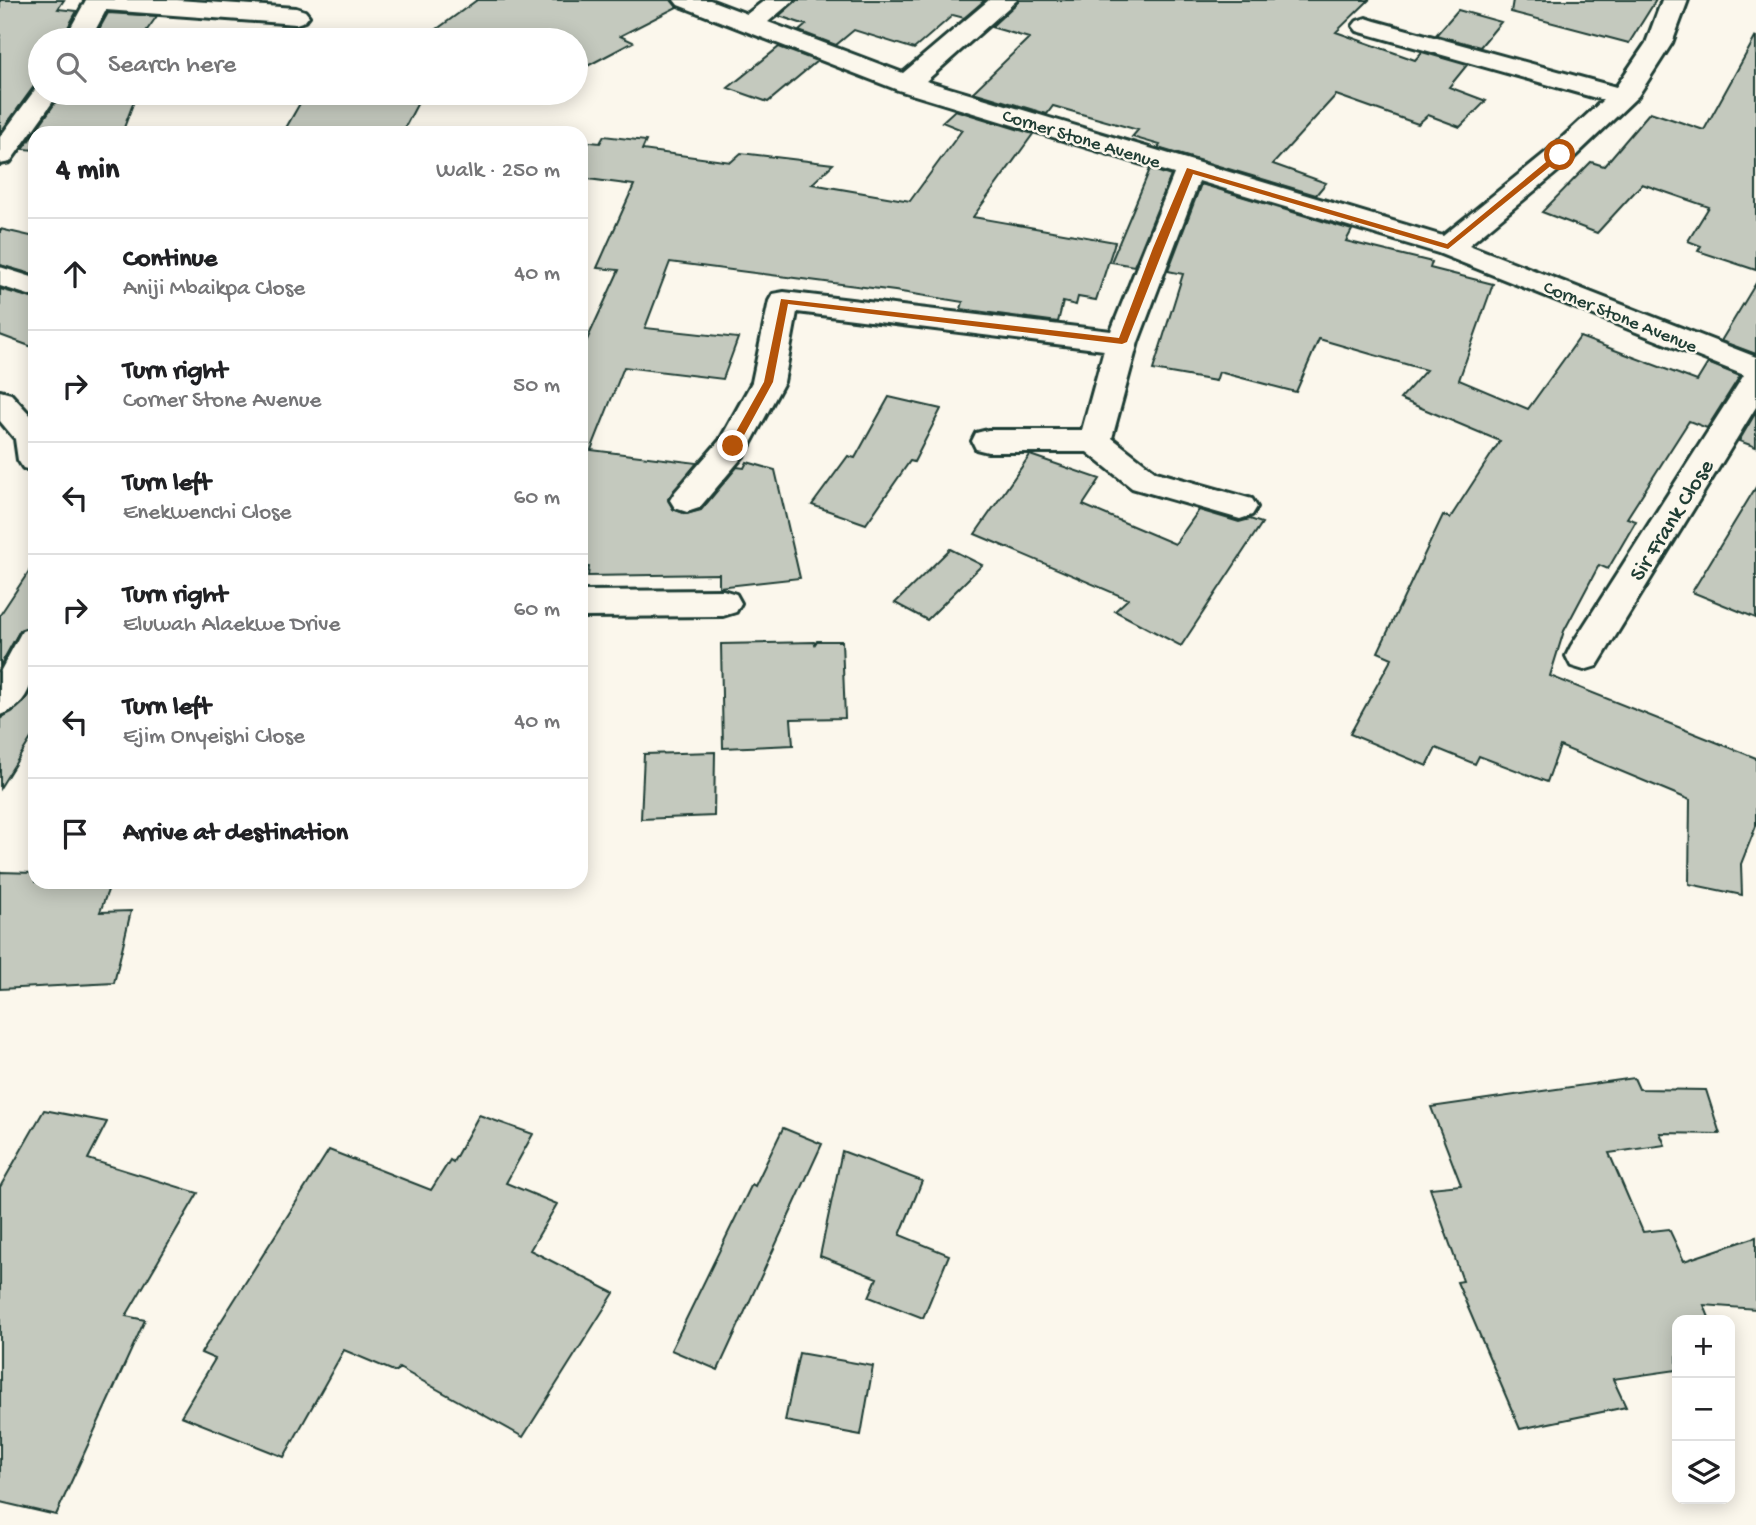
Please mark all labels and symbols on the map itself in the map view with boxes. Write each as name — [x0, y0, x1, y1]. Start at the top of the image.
street label: Corner Stone Avenue — [999, 105, 1163, 175]
route start — [1544, 139, 1575, 170]
street label: Corner Stone Avenue — [1539, 277, 1700, 360]
route end — [717, 430, 748, 461]
street label: Sir Frank Close — [1625, 454, 1722, 587]

